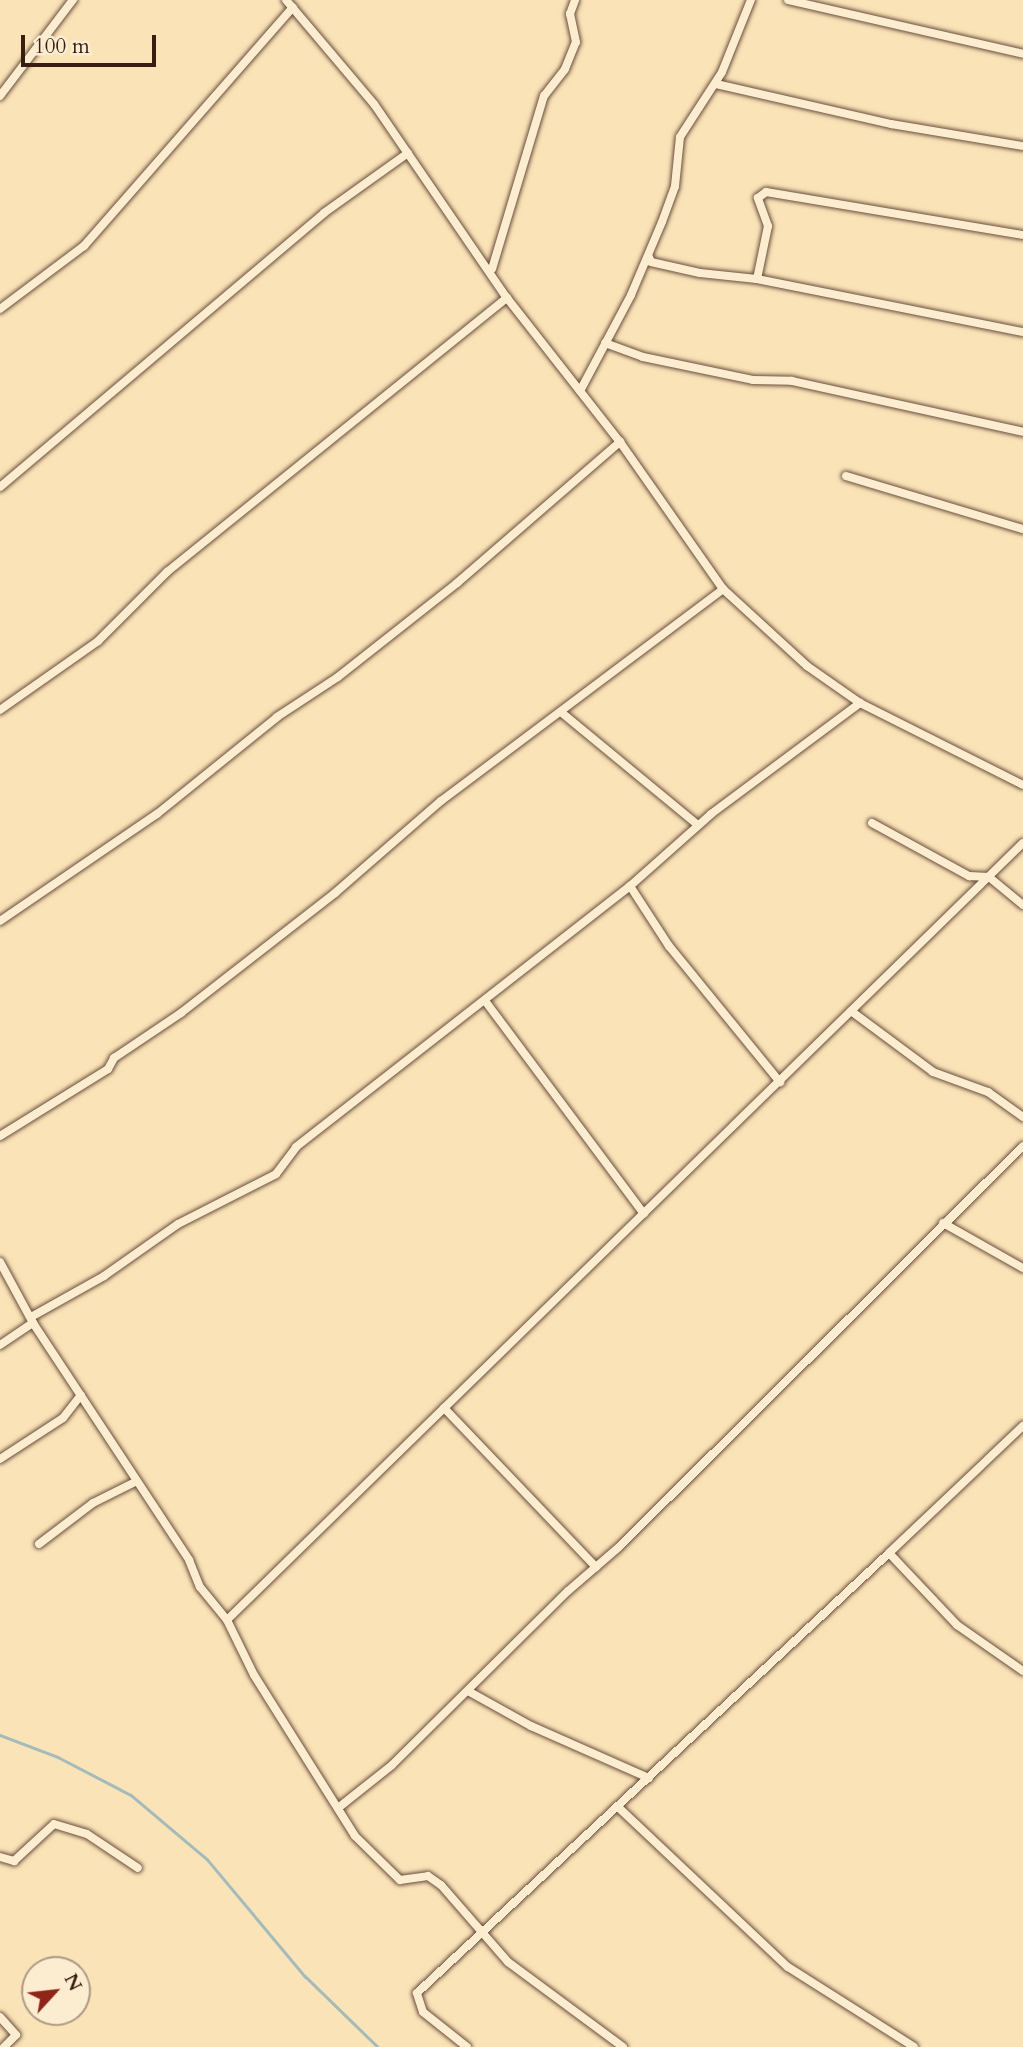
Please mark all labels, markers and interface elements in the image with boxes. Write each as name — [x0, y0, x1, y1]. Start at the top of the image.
scale bar — [24, 21, 159, 65]
text: 100 m — [34, 32, 90, 61]
north arrow — [21, 1956, 91, 2026]
text: N — [58, 1969, 88, 1996]

